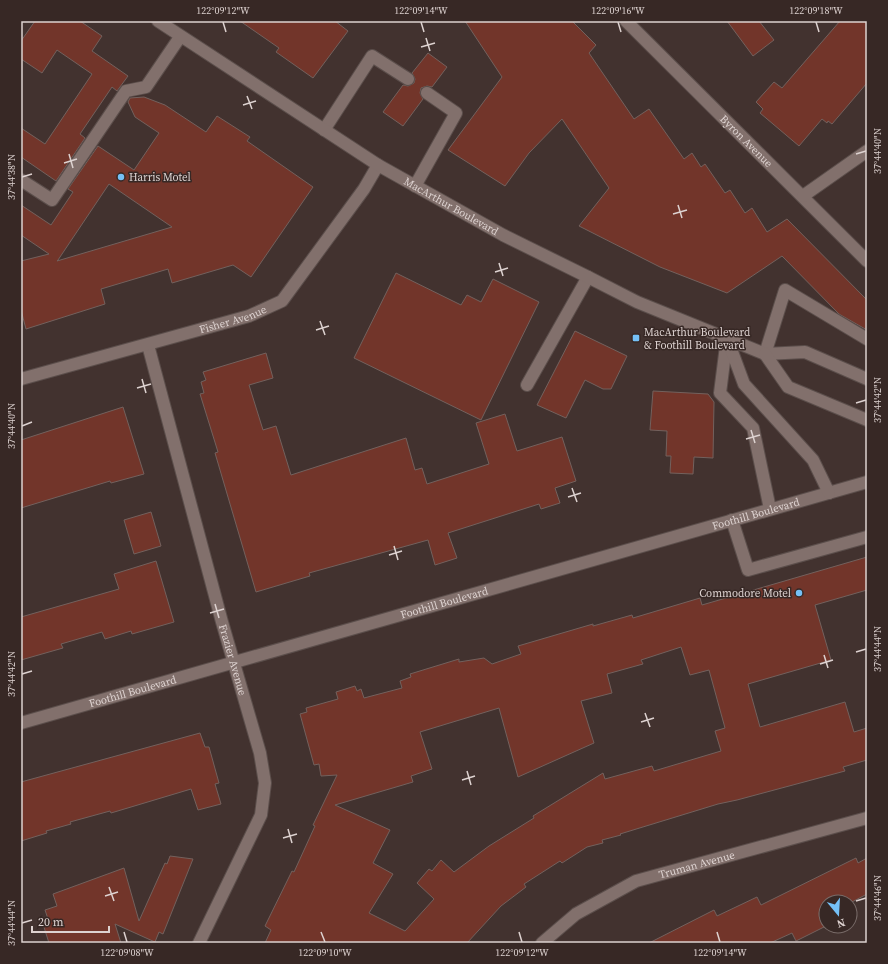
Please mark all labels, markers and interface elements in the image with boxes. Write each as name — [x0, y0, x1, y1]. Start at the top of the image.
text: 122°09'12"W — [196, 4, 250, 17]
text: 122°09'14"W — [394, 4, 448, 17]
text: 122°09'16"W — [591, 4, 645, 17]
text: 122°09'18"W — [789, 4, 843, 17]
street label: Byron Avenue — [717, 111, 776, 171]
text: 37°44'40"N — [871, 128, 884, 174]
text: 37°44'38"N — [5, 154, 18, 200]
place label: Harris Motel — [129, 170, 191, 185]
marker: Harris Motel — [116, 172, 126, 182]
street label: MacArthur Boulevard — [401, 174, 502, 239]
street label: Fisher Avenue — [197, 301, 269, 337]
place label: MacArthur Boulevard & Foothill Boulevard — [644, 325, 751, 353]
marker: MacArthur Boulevard & Foothill Boulevard — [631, 333, 641, 343]
text: 37°44'42"N — [871, 377, 884, 423]
text: 37°44'40"N — [5, 403, 18, 449]
street label: Foothill Boulevard — [710, 494, 802, 533]
street label: Foothill Boulevard — [399, 583, 490, 622]
place label: Commodore Motel — [699, 586, 791, 601]
marker: Commodore Motel — [794, 588, 804, 598]
street label: Frazier Avenue — [215, 622, 251, 698]
text: 37°44'44"N — [871, 626, 884, 672]
text: 37°44'42"N — [5, 651, 18, 697]
street label: Foothill Boulevard — [87, 671, 179, 711]
street label: Truman Avenue — [657, 847, 737, 882]
text: 37°44'46"N — [871, 875, 884, 921]
north arrow — [818, 894, 858, 934]
text: 37°44'44"N — [5, 900, 18, 946]
scale bar — [32, 908, 109, 934]
text: 20 m — [38, 914, 64, 930]
text: N — [835, 915, 847, 931]
text: 122°09'08"W — [100, 946, 154, 959]
text: 122°09'10"W — [298, 946, 352, 959]
text: 122°09'12"W — [495, 946, 549, 959]
text: 122°09'14"W — [693, 946, 747, 959]

